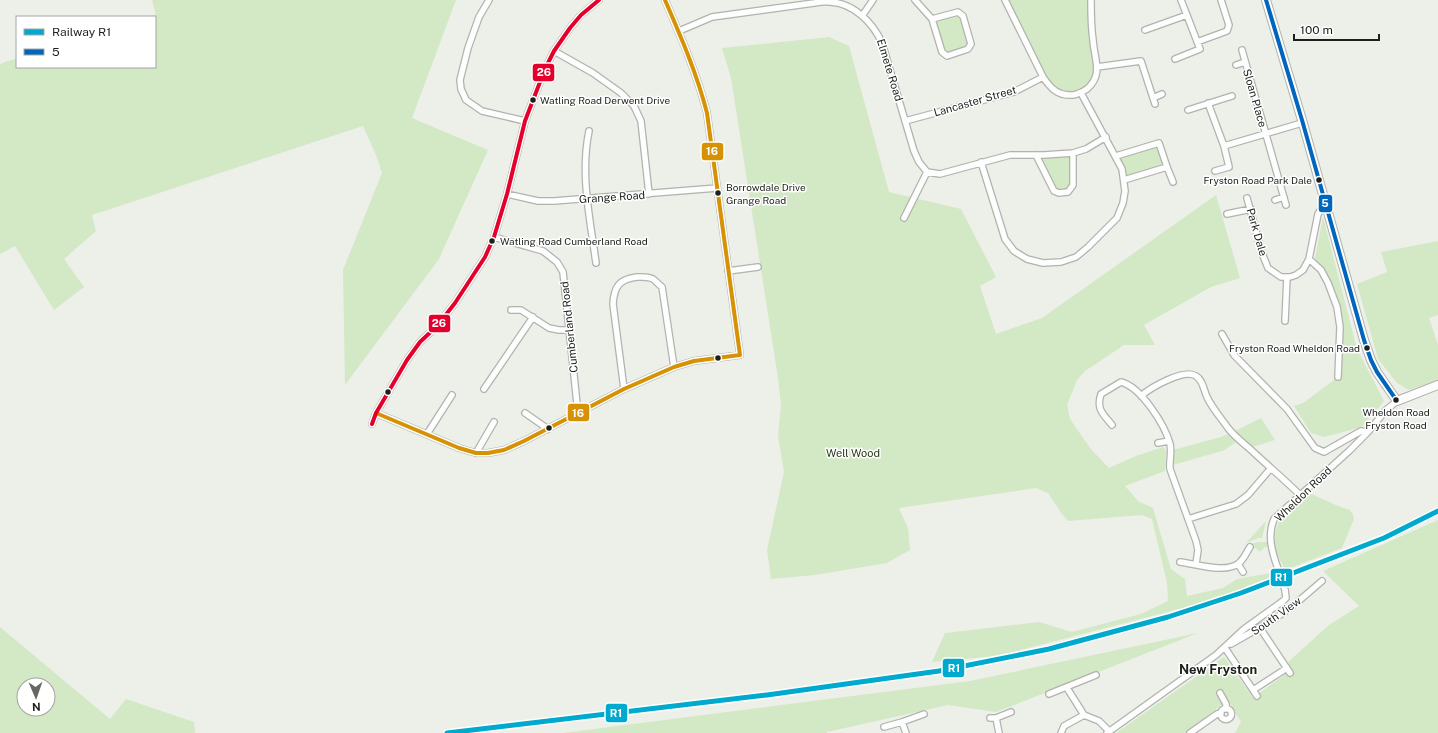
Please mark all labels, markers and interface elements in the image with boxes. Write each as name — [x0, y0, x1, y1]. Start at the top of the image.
legend — [16, 16, 156, 68]
scale bar — [1294, 16, 1379, 42]
text: 100 m — [1300, 23, 1333, 37]
text: Railway R1 — [52, 25, 111, 39]
street label: Elmete Road — [875, 37, 905, 103]
text: 5 — [52, 45, 60, 59]
line badge: 26 — [532, 63, 555, 82]
text: 26 — [537, 66, 551, 78]
street label: Sloan Place — [1241, 67, 1269, 129]
street label: Lancaster Street — [932, 83, 1018, 119]
place label: Watling Road Derwent Drive — [540, 94, 671, 106]
marker: Watling Road Derwent Drive — [528, 95, 538, 105]
line badge: 16 — [701, 142, 724, 161]
text: 16 — [706, 145, 718, 157]
place label: Fryston Road Park Dale — [1203, 174, 1312, 186]
marker: Fryston Road Park Dale — [1314, 175, 1324, 185]
place label: Borrowdale Drive Grange Road — [726, 181, 806, 206]
marker: Borrowdale Drive Grange Road — [713, 188, 723, 198]
street label: Grange Road — [579, 189, 645, 205]
line badge: 5 — [1318, 194, 1333, 213]
text: 5 — [1321, 197, 1329, 209]
street label: Park Dale — [1244, 207, 1270, 257]
place label: Watling Road Cumberland Road — [500, 235, 648, 247]
marker: Watling Road Cumberland Road — [487, 236, 497, 246]
street label: Cumberland Road — [558, 281, 580, 373]
line badge: 26 — [428, 314, 451, 333]
text: 26 — [432, 317, 446, 329]
place label: Fryston Road Wheldon Road — [1229, 342, 1360, 354]
marker: Fryston Road Wheldon Road — [1362, 343, 1372, 353]
unlabelled marker — [713, 353, 723, 363]
unlabelled marker — [383, 387, 393, 397]
marker: Wheldon Road Fryston Road — [1391, 395, 1401, 405]
line badge: 16 — [567, 403, 590, 422]
place label: Wheldon Road Fryston Road — [1362, 406, 1430, 431]
text: 16 — [572, 407, 584, 419]
unlabelled marker — [544, 423, 554, 433]
park label: Well Wood — [826, 447, 880, 459]
street label: Wheldon Road — [1272, 464, 1334, 524]
line badge: R1 — [1270, 568, 1293, 587]
text: R1 — [1275, 571, 1287, 583]
street label: South View — [1249, 594, 1303, 638]
line badge: R1 — [942, 658, 965, 678]
text: R1 — [948, 662, 960, 674]
district label: New Fryston — [1179, 662, 1257, 677]
north arrow — [16, 677, 56, 717]
text: N — [32, 701, 41, 713]
line badge: R1 — [605, 703, 628, 723]
text: R1 — [610, 707, 622, 719]

